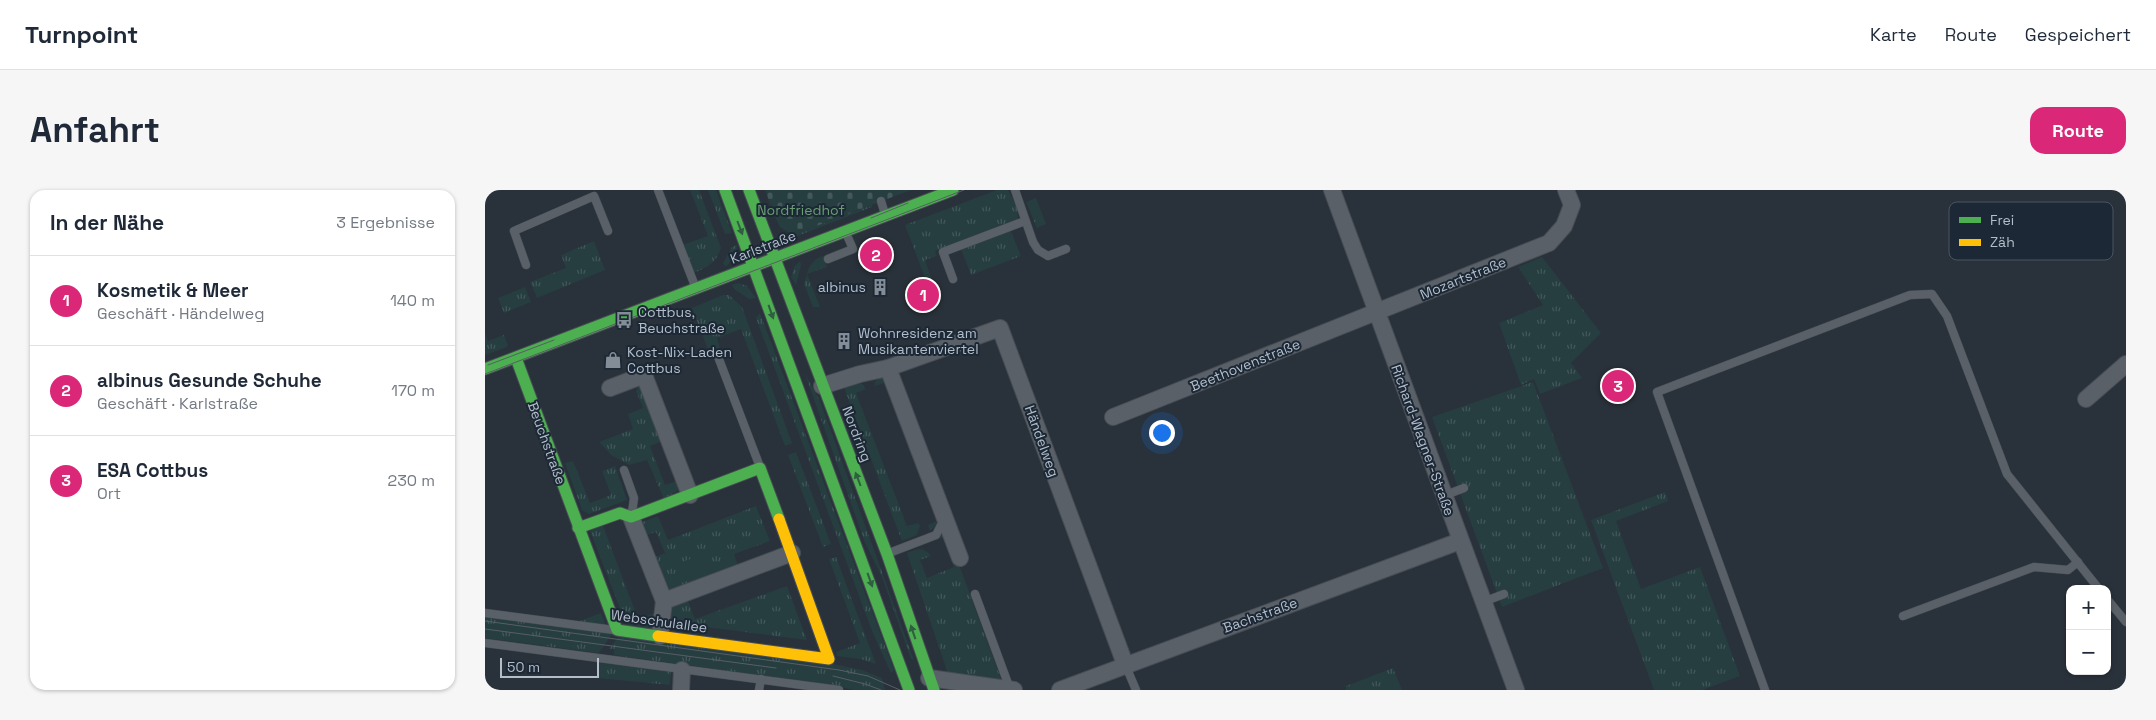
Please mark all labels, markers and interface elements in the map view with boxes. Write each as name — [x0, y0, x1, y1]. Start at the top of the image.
text: Turnpoint — [25, 19, 138, 50]
text: Karte — [1870, 23, 1917, 46]
text: Route — [1945, 23, 1997, 46]
text: Gespeichert — [2025, 23, 2131, 46]
button: Route — [2030, 107, 2126, 154]
text: Anfahrt — [30, 108, 160, 152]
park label: Nordfriedhof — [757, 201, 845, 219]
legend — [1949, 202, 2113, 260]
text: In der Nähe — [50, 209, 164, 236]
text: Frei — [1990, 211, 2014, 229]
text: 3 Ergebnisse — [336, 212, 435, 233]
one-way arrow — [736, 221, 744, 236]
street label: Karlstraße — [728, 226, 798, 268]
text: Zäh — [1990, 233, 2015, 251]
pin: 2 — [860, 236, 892, 274]
street label: Mozartstraße — [1417, 253, 1509, 303]
pin: 1 — [907, 276, 939, 314]
building icon: albinus — [870, 277, 890, 297]
text: Kosmetik & Meer — [97, 278, 249, 303]
place label: albinus — [818, 278, 866, 296]
text: 1 — [62, 290, 70, 311]
text: 140 m — [390, 290, 435, 311]
text: Geschäft · Händelweg — [97, 303, 265, 324]
place label: Cottbus, Beuchstraße — [638, 303, 725, 337]
one-way arrow — [768, 305, 775, 320]
bus stop icon: Cottbus, Beuchstraße — [614, 310, 634, 330]
place label: Wohnresidenz am Musikantenviertel — [858, 324, 979, 358]
building icon: Wohnresidenz am Musikantenviertel — [834, 331, 854, 351]
street label: Beethovenstraße — [1187, 335, 1303, 395]
place label: Kost-Nix-Laden Cottbus — [627, 343, 732, 377]
shop icon: Kost-Nix-Laden Cottbus — [603, 350, 623, 370]
street label: Richard-Wagner-Straße — [1387, 362, 1459, 518]
pin: 3 — [1602, 367, 1634, 405]
text: albinus Gesunde Schuhe — [97, 368, 322, 393]
text: 2 — [61, 380, 71, 401]
text: 170 m — [391, 380, 435, 401]
text: Geschäft · Karlstraße — [97, 393, 258, 414]
street label: Beuchstraße — [524, 399, 570, 487]
street label: Händelweg — [1021, 403, 1063, 479]
street label: Nordring — [838, 404, 876, 464]
your location — [1149, 420, 1175, 446]
text: ESA Cottbus — [97, 458, 208, 483]
text: 3 — [61, 470, 71, 491]
text: 230 m — [388, 470, 435, 491]
one-way arrow — [854, 471, 862, 486]
text: Ort — [97, 483, 121, 504]
one-way arrow — [867, 573, 874, 588]
map controls — [2066, 585, 2111, 675]
button: + — [2066, 585, 2111, 630]
street label: Bachstraße — [1220, 593, 1300, 637]
street label: Webschulallee — [610, 605, 708, 637]
one-way arrow — [909, 624, 917, 639]
button: − — [2066, 630, 2111, 675]
scale bar — [500, 655, 599, 678]
text: 50 m — [507, 658, 540, 676]

